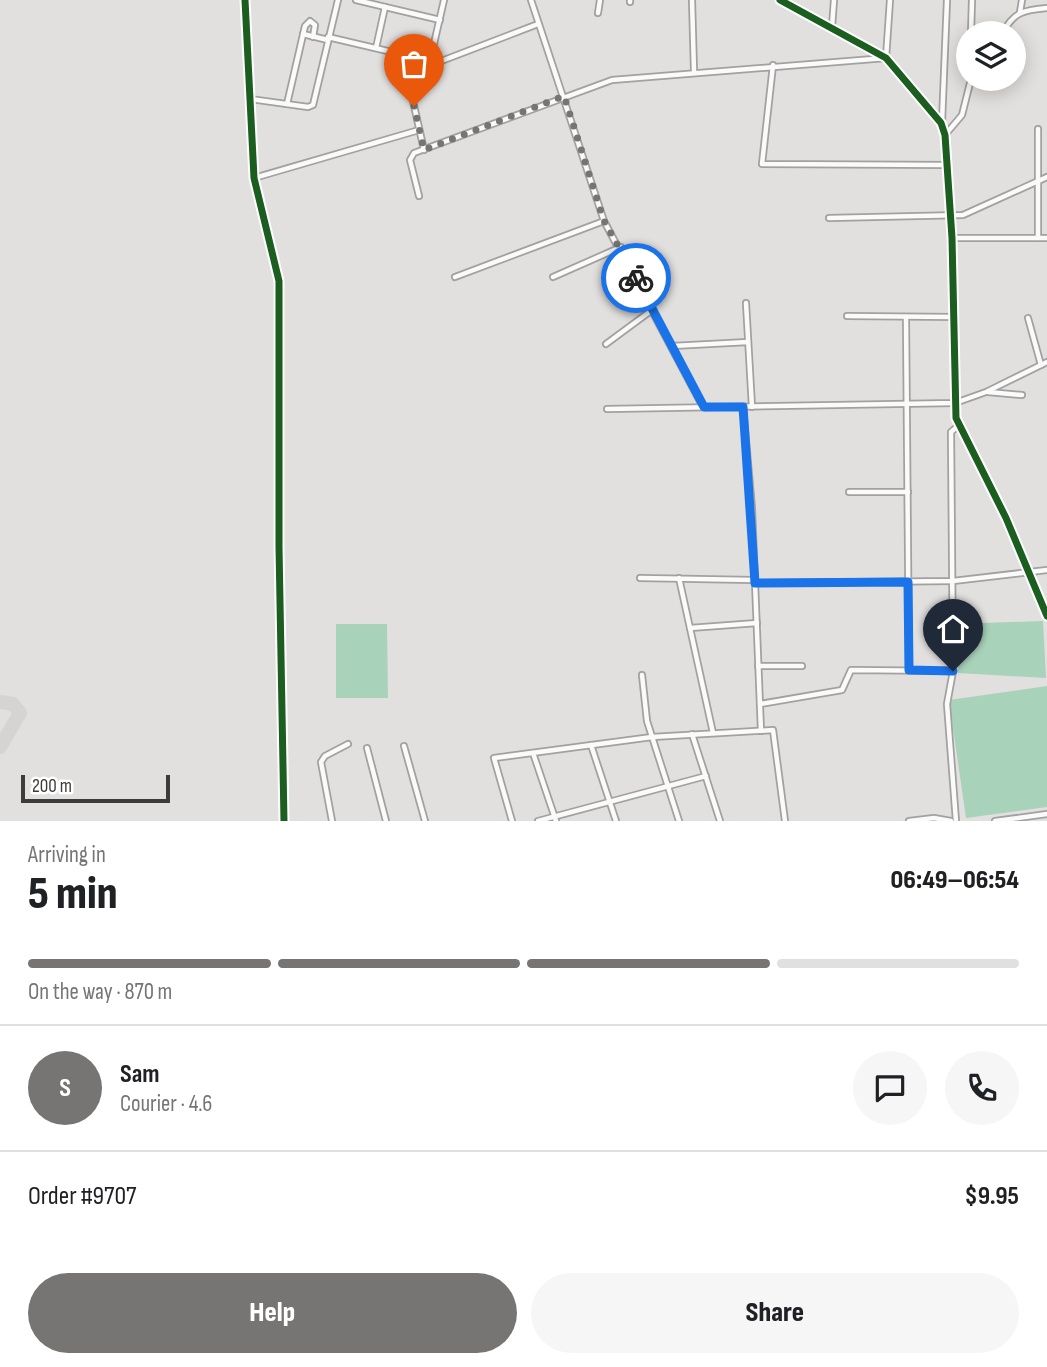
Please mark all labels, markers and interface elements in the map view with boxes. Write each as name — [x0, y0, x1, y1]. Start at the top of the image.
map controls — [956, 21, 1026, 91]
button: layers — [956, 21, 1026, 91]
pin — [384, 34, 444, 106]
icon: bag — [395, 45, 433, 83]
courier — [601, 243, 671, 313]
icon: bike — [617, 259, 655, 297]
pin — [923, 599, 983, 671]
icon: home — [934, 610, 972, 648]
scale bar — [21, 772, 170, 804]
text: 200 m — [32, 775, 72, 798]
text: Arriving in — [28, 841, 106, 869]
text: 06:49–06:54 — [891, 865, 1019, 896]
text: 5 min — [28, 867, 118, 922]
text: On the way · 870 m — [28, 978, 172, 1006]
button: chat — [853, 1051, 927, 1125]
button: phone — [945, 1051, 1019, 1125]
text: Sam — [120, 1059, 160, 1090]
text: S — [59, 1073, 71, 1104]
text: Courier · 4.6 — [120, 1090, 212, 1118]
text: Order #9707 — [28, 1181, 136, 1212]
text: $9.95 — [964, 1181, 1019, 1212]
button: Help — [28, 1273, 517, 1353]
button: Share — [531, 1273, 1019, 1353]

